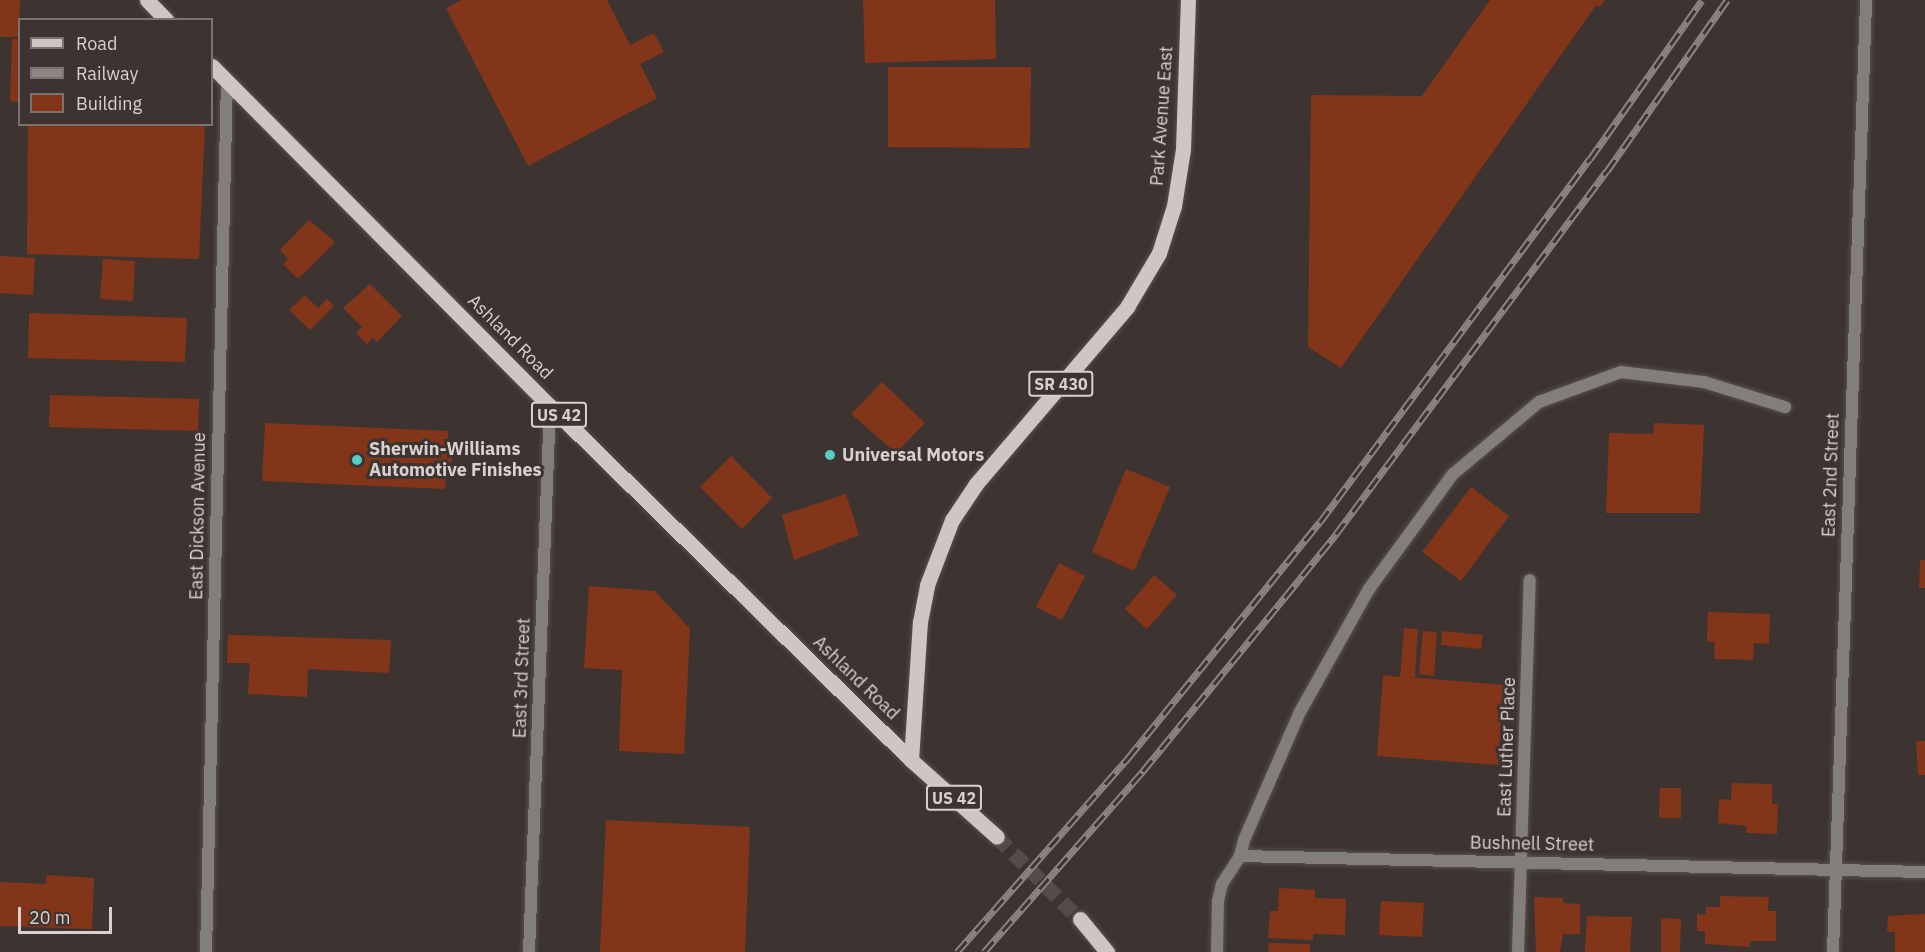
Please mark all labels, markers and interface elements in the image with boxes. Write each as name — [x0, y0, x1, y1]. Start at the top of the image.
legend — [18, 18, 213, 126]
text: Road — [76, 32, 117, 55]
street label: Park Avenue East — [1146, 45, 1178, 187]
text: Railway — [76, 62, 138, 85]
text: Building — [76, 92, 142, 115]
street label: Ashland Road — [463, 290, 557, 384]
road number: SR 430 — [1028, 371, 1094, 397]
road number: US 42 — [530, 402, 588, 428]
street label: East 2nd Street — [1818, 412, 1844, 538]
street label: East Dickson Avenue — [186, 432, 210, 600]
place label: Sherwin-Williams Automotive Finishes — [369, 439, 542, 482]
place label: Universal Motors — [842, 444, 984, 466]
marker: Universal Motors — [823, 448, 837, 462]
marker: Sherwin-Williams Automotive Finishes — [350, 453, 364, 467]
street label: East 3rd Street — [509, 617, 535, 739]
street label: Ashland Road — [808, 632, 904, 724]
street label: East Luther Place — [1494, 677, 1520, 817]
road number: US 42 — [926, 785, 982, 811]
street label: Bushnell Street — [1470, 832, 1594, 856]
scale bar — [21, 895, 116, 933]
text: 20 m — [29, 906, 71, 929]

